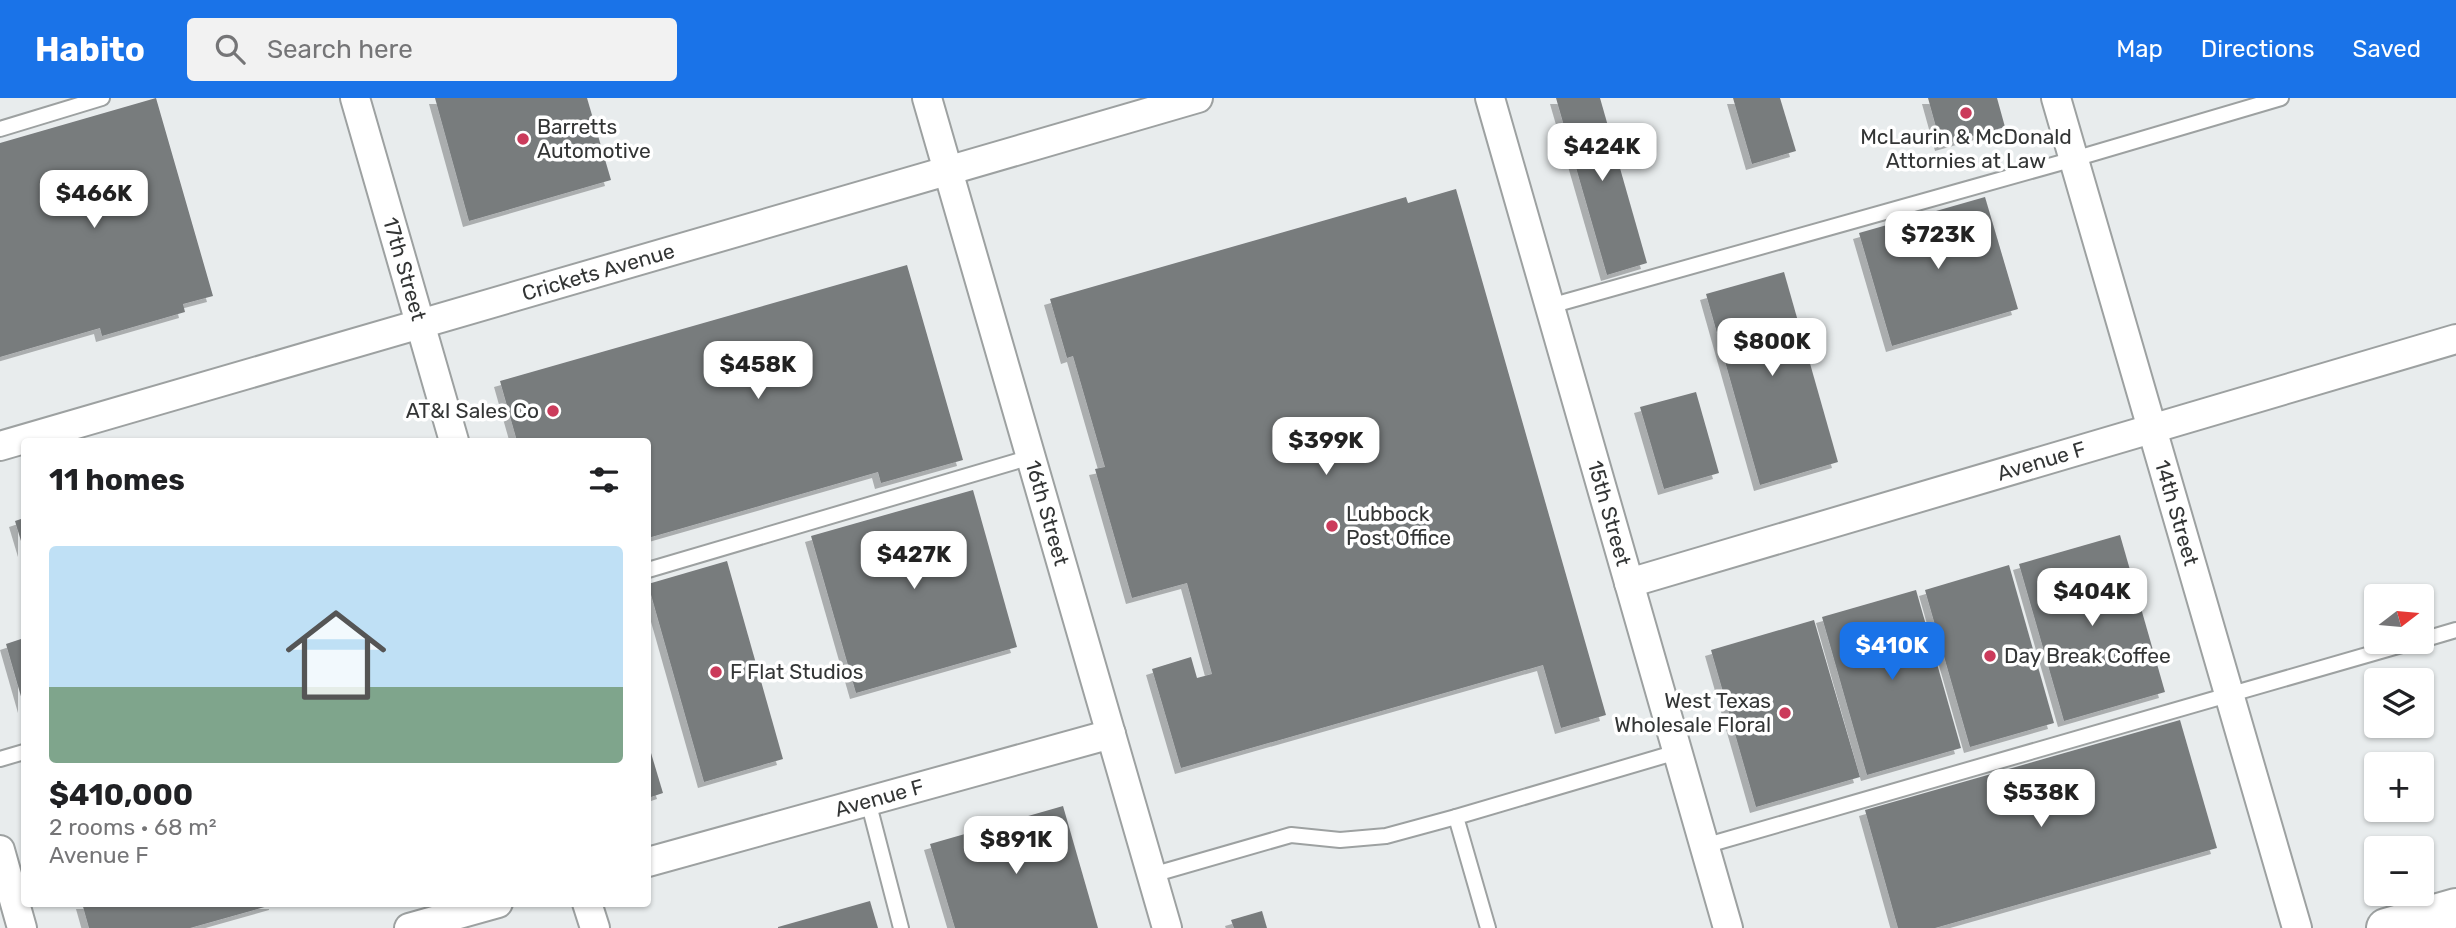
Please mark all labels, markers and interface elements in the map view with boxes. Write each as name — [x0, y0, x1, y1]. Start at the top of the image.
search box — [187, 18, 677, 81]
text: Habito — [35, 30, 145, 69]
icon: search — [211, 30, 249, 68]
text: Search here — [267, 34, 413, 65]
text: Map — [2116, 35, 2163, 63]
text: Directions — [2201, 35, 2314, 63]
text: Saved — [2352, 35, 2421, 63]
marker: McLaurin & McDonald Attornies at Law — [1958, 105, 1974, 121]
place label: Barretts Automotive — [537, 114, 651, 163]
pin: $424K — [1553, 123, 1651, 183]
place label: McLaurin & McDonald Attornies at Law — [1860, 124, 2072, 173]
marker: Barretts Automotive — [515, 131, 531, 147]
text: $424K — [1564, 132, 1640, 160]
pin: $466K — [45, 170, 143, 230]
text: $466K — [56, 179, 132, 207]
pin: $723K — [1889, 212, 1987, 271]
street label: 17th Street — [378, 214, 432, 324]
text: $723K — [1901, 220, 1975, 248]
street label: Crickets Avenue — [519, 238, 677, 306]
pin: $800K — [1723, 318, 1821, 378]
text: $800K — [1733, 327, 1811, 355]
pin: $458K — [709, 342, 807, 401]
text: $458K — [720, 350, 796, 378]
place label: AT&I Sales Co — [406, 398, 539, 423]
marker: AT&I Sales Co — [545, 403, 561, 419]
pin: $399K — [1277, 418, 1375, 477]
text: $399K — [1288, 426, 1364, 454]
street label: Avenue F — [1994, 436, 2088, 486]
street label: 16th Street — [1020, 457, 1075, 568]
street label: 14th Street — [2150, 457, 2204, 569]
street label: 15th Street — [1583, 458, 1637, 569]
icon: filters — [585, 461, 623, 499]
text: 11 homes — [49, 462, 185, 498]
place label: Lubbock Post Office — [1346, 501, 1451, 550]
marker: Lubbock Post Office — [1324, 518, 1340, 534]
pin: $427K — [865, 532, 963, 591]
text: $427K — [877, 540, 951, 568]
pin: $404K — [2043, 568, 2141, 628]
text: $404K — [2053, 577, 2131, 605]
north arrow — [2364, 584, 2434, 654]
map controls — [2364, 584, 2434, 906]
icon: home — [273, 592, 399, 718]
pin: $410K — [1843, 622, 1941, 682]
text: $410K — [1856, 631, 1928, 659]
place label: Day Break Coffee — [2004, 643, 2171, 668]
marker: Day Break Coffee — [1982, 648, 1998, 664]
place label: F Flat Studios — [730, 659, 864, 684]
marker: F Flat Studios — [708, 664, 724, 680]
button: layers — [2364, 668, 2434, 738]
place label: West Texas Wholesale Floral — [1614, 688, 1771, 737]
marker: West Texas Wholesale Floral — [1777, 705, 1793, 721]
button: + — [2364, 752, 2434, 822]
pin: $538K — [1992, 770, 2090, 829]
street label: Avenue F — [832, 773, 926, 822]
text: $410,000 — [49, 777, 193, 813]
text: $538K — [2003, 778, 2079, 806]
text: 2 rooms · 68 m² — [49, 813, 217, 841]
pin: $891K — [967, 816, 1065, 876]
text: $891K — [980, 825, 1052, 853]
button: − — [2364, 836, 2434, 906]
text: Avenue F — [49, 841, 149, 869]

